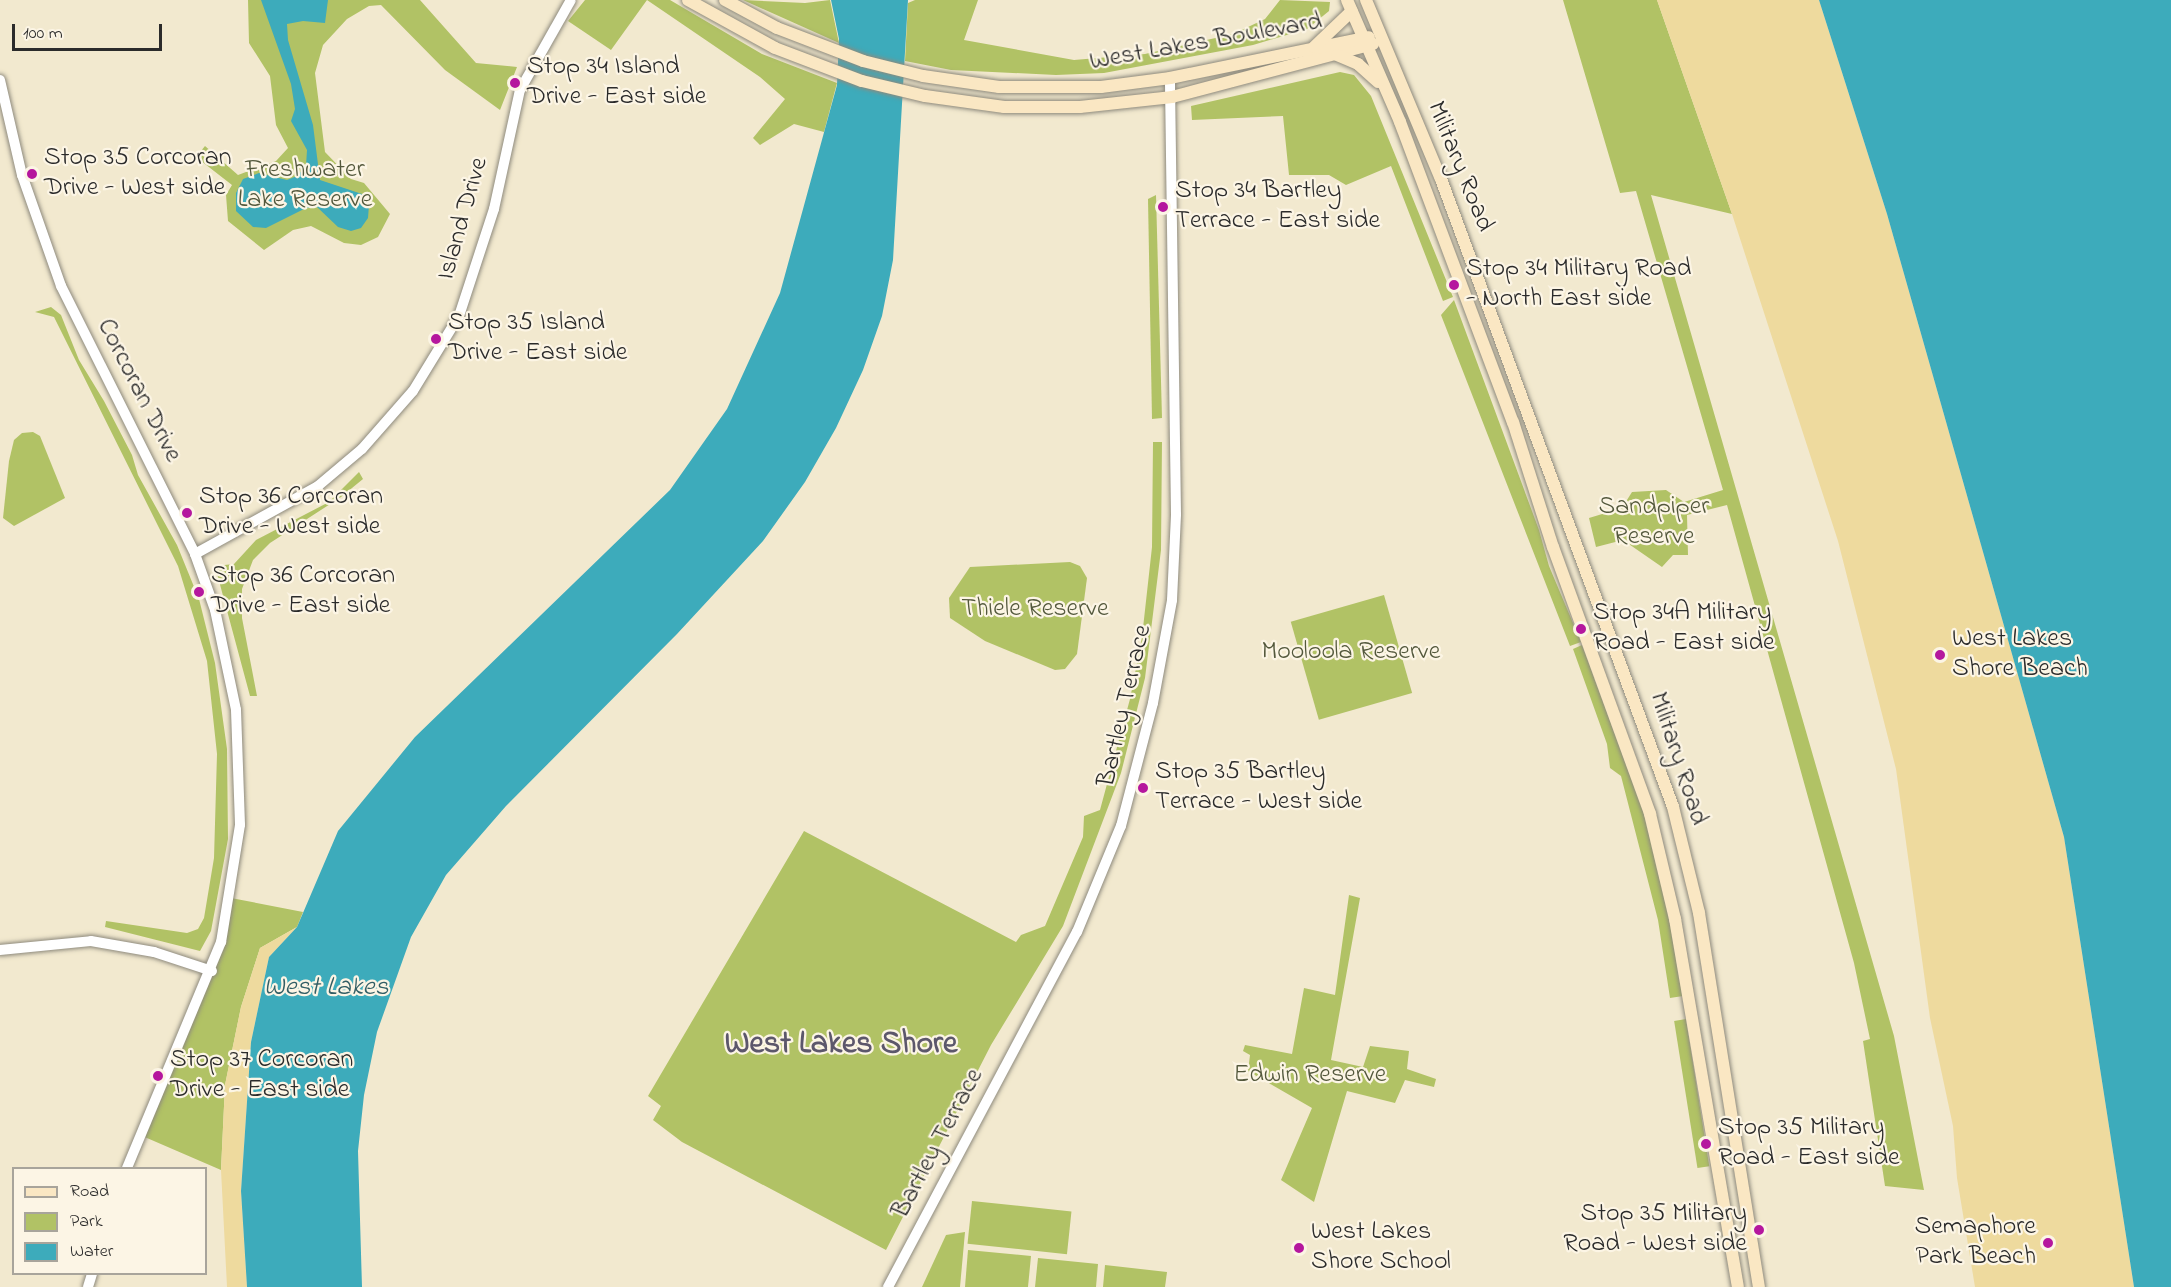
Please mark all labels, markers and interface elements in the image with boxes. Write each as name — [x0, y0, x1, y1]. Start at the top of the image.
street label: West Lakes Boulevard — [1087, 7, 1325, 79]
scale bar — [15, 12, 165, 50]
text: 100 m — [23, 21, 63, 47]
place label: Stop 34 Island Drive - East side — [527, 52, 706, 113]
marker: Stop 34 Island Drive - East side — [508, 76, 522, 90]
street label: Military Road — [1419, 97, 1499, 237]
place label: Stop 35 Corcoran Drive - West side — [44, 143, 232, 204]
street label: Island Drive — [432, 154, 496, 284]
park label: Freshwater Lake Reserve — [238, 155, 372, 216]
marker: Stop 35 Corcoran Drive - West side — [25, 167, 39, 181]
place label: Stop 34 Bartley Terrace - East side — [1175, 176, 1380, 237]
marker: Stop 34 Bartley Terrace - East side — [1156, 200, 1170, 214]
place label: Stop 34 Military Road - North East side — [1466, 254, 1691, 316]
marker: Stop 34 Military Road - North East side — [1447, 278, 1461, 292]
place label: Stop 35 Island Drive - East side — [448, 308, 627, 370]
street label: Corcoran Drive — [89, 314, 187, 468]
marker: Stop 35 Island Drive - East side — [429, 332, 443, 346]
place label: Stop 36 Corcoran Drive - West side — [199, 482, 383, 544]
park label: Sandpiper Reserve — [1599, 492, 1709, 554]
marker: Stop 36 Corcoran Drive - West side — [180, 506, 194, 520]
place label: Stop 36 Corcoran Drive - East side — [211, 561, 395, 622]
marker: Stop 36 Corcoran Drive - East side — [192, 585, 206, 599]
park label: Thiele Reserve — [961, 594, 1109, 626]
place label: Stop 34A Military Road - East side — [1593, 598, 1775, 660]
street label: Bartley Terrace — [1092, 622, 1160, 790]
marker: Stop 34A Military Road - East side — [1574, 622, 1588, 636]
place label: West Lakes Shore Beach — [1952, 624, 2088, 686]
park label: Mooloola Reserve — [1261, 637, 1441, 669]
marker: West Lakes Shore Beach — [1933, 648, 1947, 662]
street label: Military Road — [1641, 689, 1713, 829]
place label: Stop 35 Bartley Terrace - West side — [1155, 757, 1362, 819]
marker: Stop 35 Bartley Terrace - West side — [1136, 781, 1150, 795]
water label: West Lakes — [264, 972, 388, 1004]
district label: West Lakes Shore — [725, 1026, 957, 1064]
place label: Stop 37 Corcoran Drive - East side — [170, 1045, 353, 1106]
park label: Edwin Reserve — [1234, 1060, 1386, 1092]
street label: Bartley Terrace — [886, 1064, 992, 1224]
marker: Stop 37 Corcoran Drive - East side — [151, 1069, 165, 1083]
place label: Stop 35 Military Road - East side — [1718, 1113, 1900, 1174]
marker: Stop 35 Military Road - East side — [1699, 1137, 1713, 1151]
legend — [12, 1167, 207, 1275]
text: Road — [70, 1179, 109, 1205]
place label: Stop 35 Military Road - West side — [1563, 1199, 1747, 1260]
text: Park — [70, 1209, 103, 1235]
place label: Semaphore Park Beach — [1915, 1212, 2036, 1274]
place label: West Lakes Shore School — [1311, 1217, 1451, 1278]
marker: Stop 35 Military Road - West side — [1752, 1223, 1766, 1237]
marker: Semaphore Park Beach — [2041, 1236, 2055, 1250]
text: Water — [70, 1239, 113, 1265]
marker: West Lakes Shore School — [1292, 1241, 1306, 1255]

